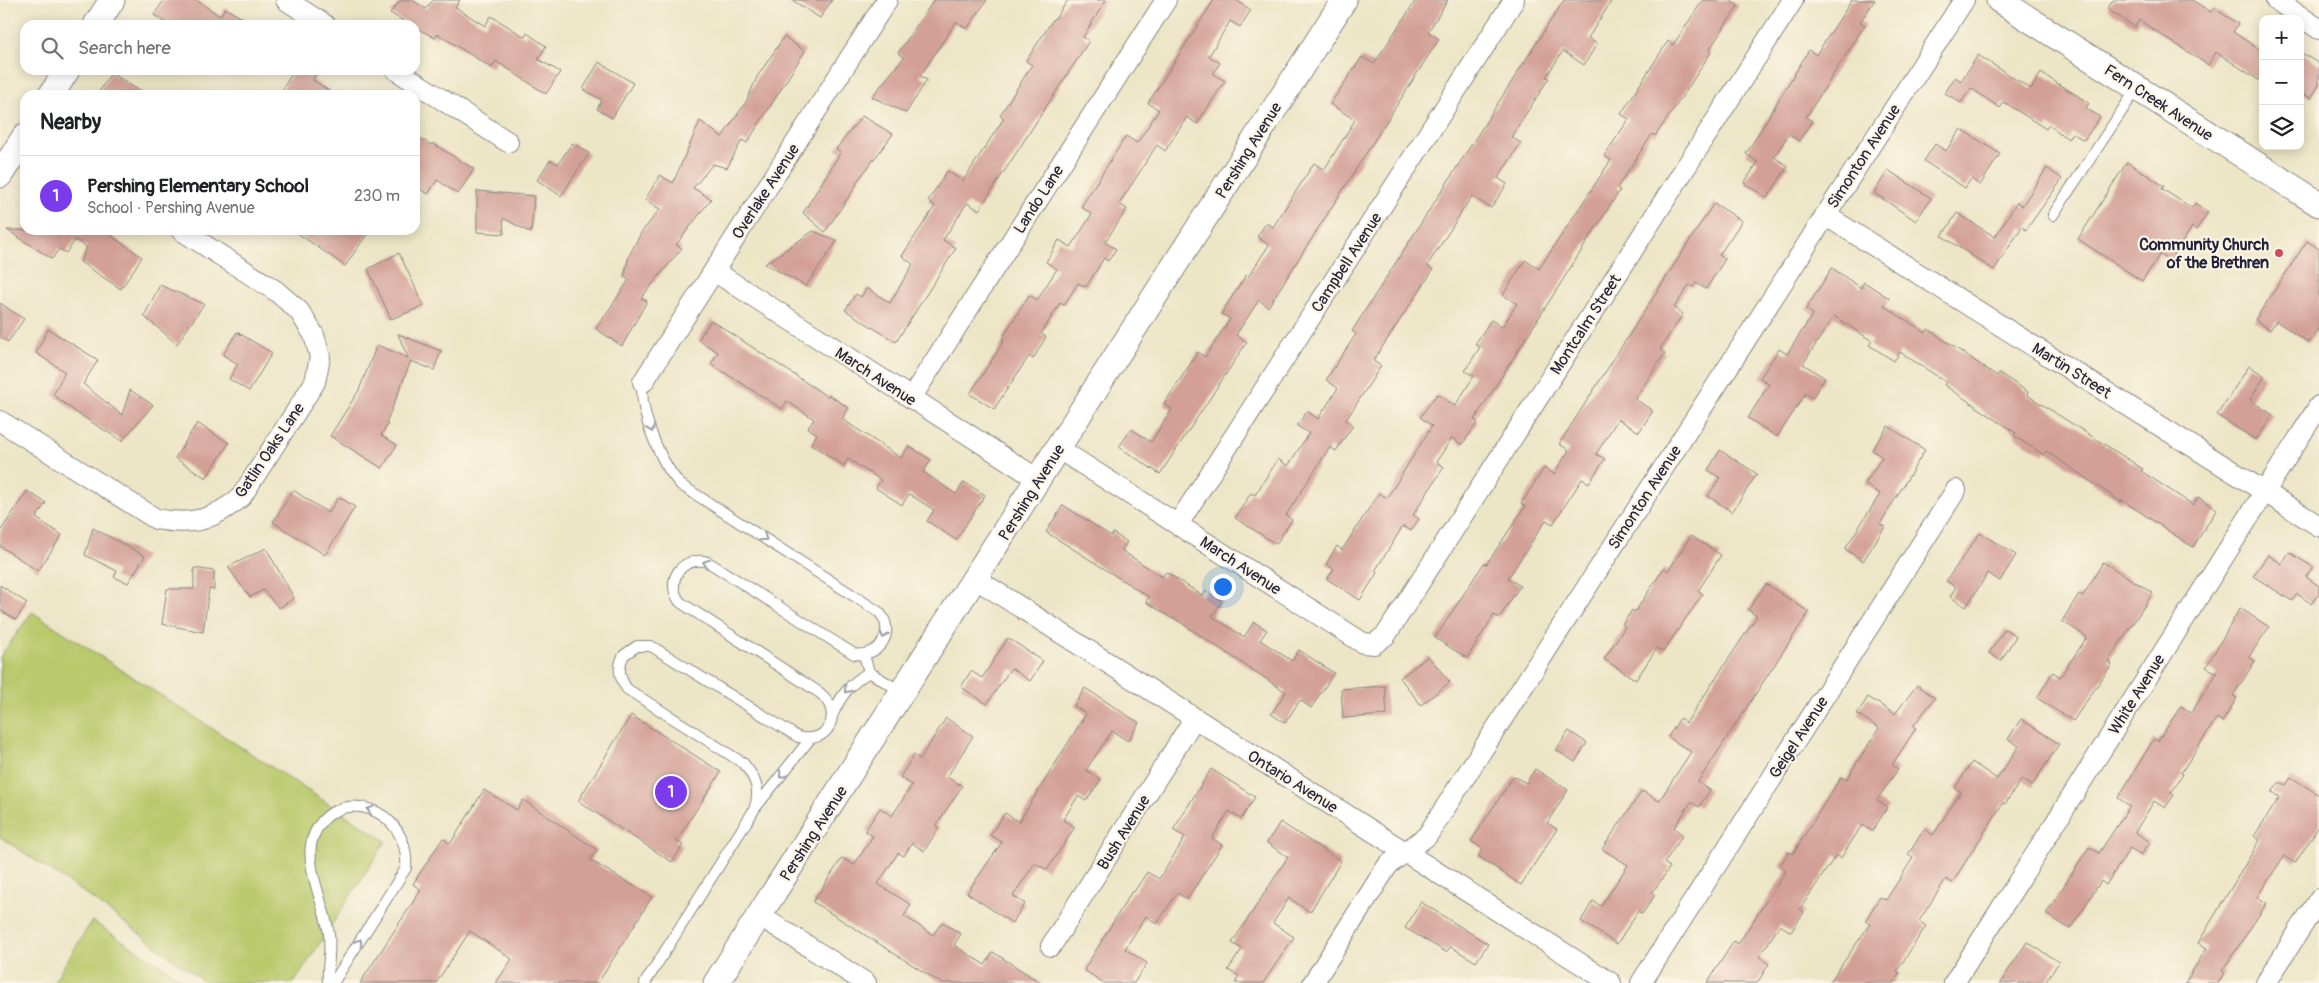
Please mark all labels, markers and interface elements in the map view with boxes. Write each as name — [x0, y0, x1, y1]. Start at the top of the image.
map controls — [2259, 15, 2304, 150]
button: + — [2259, 15, 2304, 60]
search box — [20, 20, 420, 75]
icon: search — [38, 34, 66, 62]
text: Search here — [78, 36, 171, 60]
street label: Fern Creek Avenue — [2100, 60, 2217, 146]
button: − — [2259, 60, 2304, 105]
street label: Pershing Avenue — [1211, 99, 1286, 202]
street label: Simonton Avenue — [1823, 101, 1905, 212]
button: layers — [2259, 105, 2304, 150]
text: Nearby — [40, 109, 101, 136]
street label: Overlake Avenue — [728, 140, 804, 243]
street label: Lando Lane — [1009, 161, 1068, 238]
text: Pershing Elementary School — [87, 174, 309, 198]
text: 1 — [53, 186, 59, 206]
text: 230 m — [354, 186, 400, 206]
text: School · Pershing Avenue — [87, 198, 255, 218]
street label: Campbell Avenue — [1307, 209, 1387, 316]
place label: Community Church of the Brethren — [2139, 235, 2269, 273]
marker: Community Church of the Brethren — [2273, 247, 2285, 259]
street label: Montcalm Street — [1546, 270, 1626, 379]
street label: Martin Street — [2028, 339, 2115, 403]
street label: March Avenue — [831, 343, 920, 411]
street label: Gatlin Oaks Lane — [231, 399, 309, 502]
one-way arrow — [645, 425, 655, 433]
street label: Pershing Avenue — [994, 441, 1069, 544]
street label: Simonton Avenue — [1604, 442, 1686, 553]
one-way arrow — [759, 532, 768, 541]
street label: March Avenue — [1196, 532, 1285, 600]
one-way arrow — [702, 559, 710, 569]
your location — [1210, 574, 1236, 600]
one-way arrow — [879, 631, 890, 640]
street label: White Avenue — [2104, 650, 2170, 738]
one-way arrow — [844, 684, 853, 693]
street label: Geigel Avenue — [1765, 693, 1833, 782]
street label: Ontario Avenue — [1244, 746, 1341, 818]
one-way arrow — [779, 769, 788, 779]
pin: 1 — [655, 773, 687, 811]
street label: Pershing Avenue — [776, 782, 852, 885]
street label: Bush Avenue — [1093, 791, 1155, 874]
one-way arrow — [367, 805, 375, 815]
one-way arrow — [353, 938, 362, 947]

